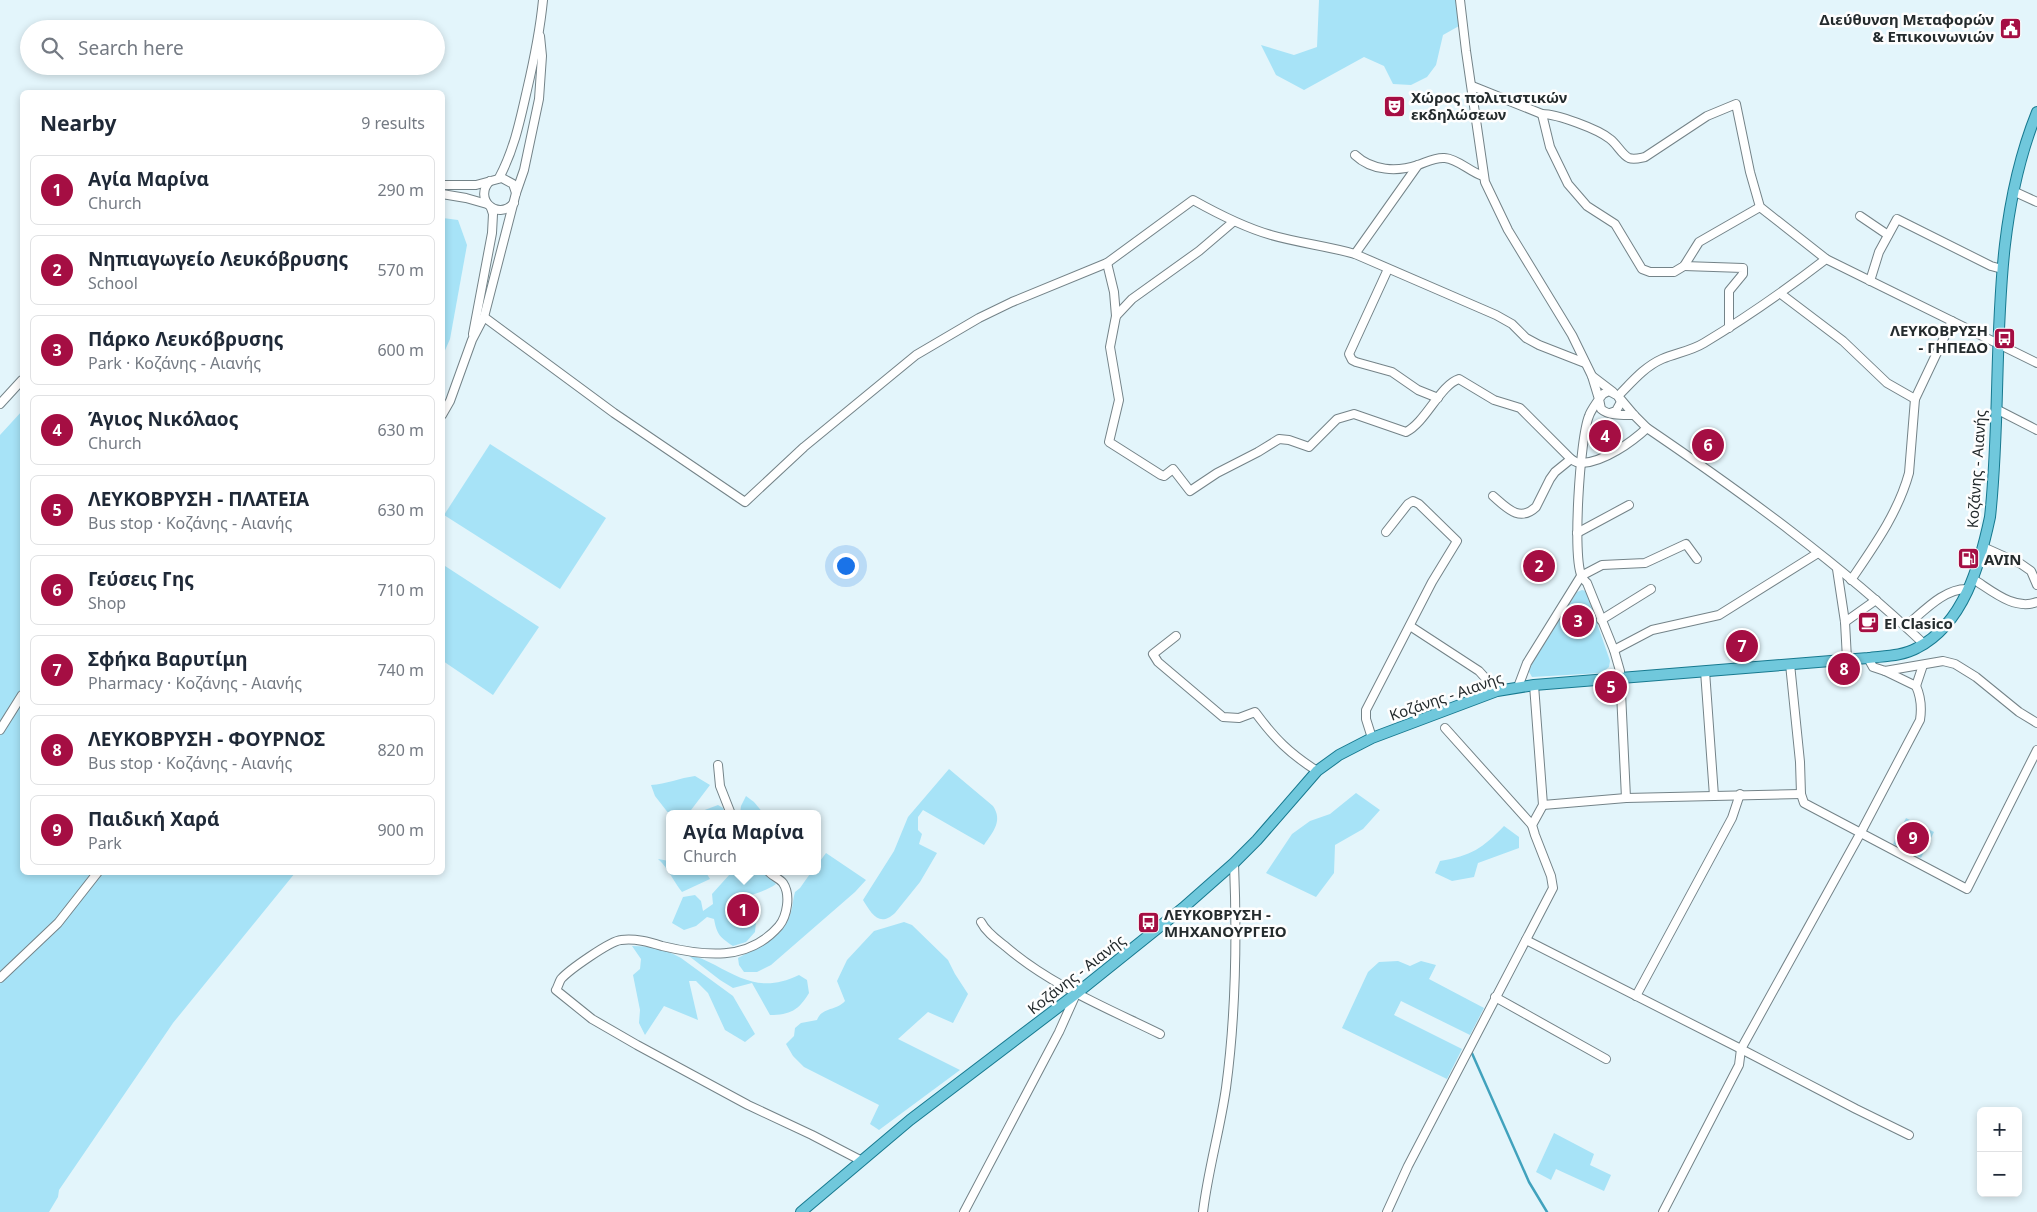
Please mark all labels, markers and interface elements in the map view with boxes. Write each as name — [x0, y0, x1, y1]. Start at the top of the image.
place label: Διεύθυνση Μεταφορών & Επικοινωνιών — [1820, 9, 1994, 46]
public building icon: Διεύθυνση Μεταφορών & Επικοινωνιών — [1998, 16, 2022, 40]
search box — [20, 20, 445, 75]
icon: search — [38, 34, 66, 62]
text: Search here — [78, 35, 184, 61]
place label: Χώρος πολιτιστικών εκδηλώσεων — [1411, 87, 1567, 124]
theatre icon: Χώρος πολιτιστικών εκδηλώσεων — [1383, 94, 1407, 118]
text: Nearby — [40, 109, 116, 137]
text: 9 results — [361, 112, 425, 134]
text: Αγία Μαρίνα — [88, 166, 209, 192]
text: 1 — [52, 179, 62, 201]
text: 290 m — [377, 179, 424, 201]
text: Church — [88, 192, 142, 214]
text: Νηπιαγωγείο Λευκόβρυσης — [88, 246, 348, 272]
text: 2 — [52, 259, 62, 281]
text: 570 m — [377, 259, 424, 281]
text: School — [88, 272, 138, 294]
place label: ΛΕΥΚΟΒΡΥΣΗ - ΓΗΠΕΔΟ — [1890, 320, 1988, 357]
text: Πάρκο Λευκόβρυσης — [88, 326, 283, 352]
bus stop icon: ΛΕΥΚΟΒΡΥΣΗ - ΓΗΠΕΔΟ — [1992, 327, 2016, 351]
text: 3 — [52, 339, 62, 361]
text: 600 m — [377, 339, 424, 361]
text: Park · Κοζάνης - Αιανής — [88, 352, 261, 374]
text: Άγιος Νικόλαος — [88, 406, 238, 432]
street label: Κοζάνης - Αιανής — [1962, 409, 1990, 529]
pin: 4 — [1589, 417, 1621, 455]
text: 4 — [52, 419, 62, 441]
text: 630 m — [377, 419, 424, 441]
pin: 6 — [1692, 426, 1724, 464]
text: Church — [88, 432, 142, 454]
text: ΛΕΥΚΟΒΡΥΣΗ - ΠΛΑΤΕΙΑ — [88, 486, 309, 512]
text: 5 — [52, 499, 62, 521]
text: 630 m — [377, 499, 424, 521]
text: Bus stop · Κοζάνης - Αιανής — [88, 512, 292, 534]
pin: 2 — [1523, 547, 1555, 585]
fuel station icon: AVIN — [1956, 547, 1980, 571]
place label: AVIN — [1984, 549, 2022, 569]
your location — [833, 553, 859, 579]
text: Γεύσεις Γης — [88, 566, 194, 592]
text: 6 — [52, 579, 62, 601]
text: 710 m — [377, 579, 424, 601]
text: Shop — [88, 592, 126, 614]
pin: 3 — [1562, 602, 1594, 640]
cafe icon: El Clasico — [1856, 611, 1880, 635]
place label: El Clasico — [1884, 613, 1953, 633]
pin: 7 — [1726, 627, 1758, 665]
text: Σφήκα Βαρυτίμη — [88, 646, 248, 672]
pin: 8 — [1828, 650, 1860, 688]
text: 7 — [52, 659, 62, 681]
text: 740 m — [377, 659, 424, 681]
street label: Κοζάνης - Αιανής — [1387, 667, 1505, 725]
pin: 5 — [1595, 668, 1627, 706]
text: Pharmacy · Κοζάνης - Αιανής — [88, 672, 302, 694]
text: ΛΕΥΚΟΒΡΥΣΗ - ΦΟΥΡΝΟΣ — [88, 726, 325, 752]
text: 8 — [52, 739, 62, 761]
text: 820 m — [377, 739, 424, 761]
text: Bus stop · Κοζάνης - Αιανής — [88, 752, 292, 774]
text: Παιδική Χαρά — [88, 806, 220, 832]
popup — [666, 810, 821, 875]
text: 9 — [52, 819, 62, 841]
text: 900 m — [377, 819, 424, 841]
text: Αγία Μαρίνα — [683, 819, 804, 845]
pin: 9 — [1897, 819, 1929, 857]
text: Park — [88, 832, 122, 854]
text: Church — [683, 845, 737, 867]
pin: 1 — [727, 891, 759, 929]
place label: ΛΕΥΚΟΒΡΥΣΗ - ΜΗΧΑΝΟΥΡΓΕΙΟ — [1164, 904, 1287, 941]
bus stop icon: ΛΕΥΚΟΒΡΥΣΗ - ΜΗΧΑΝΟΥΡΓΕΙΟ — [1136, 911, 1160, 935]
street label: Κοζάνης - Αιανής — [1023, 930, 1129, 1018]
map controls — [1977, 1107, 2022, 1197]
button: + — [1977, 1107, 2022, 1152]
button: − — [1977, 1152, 2022, 1197]

